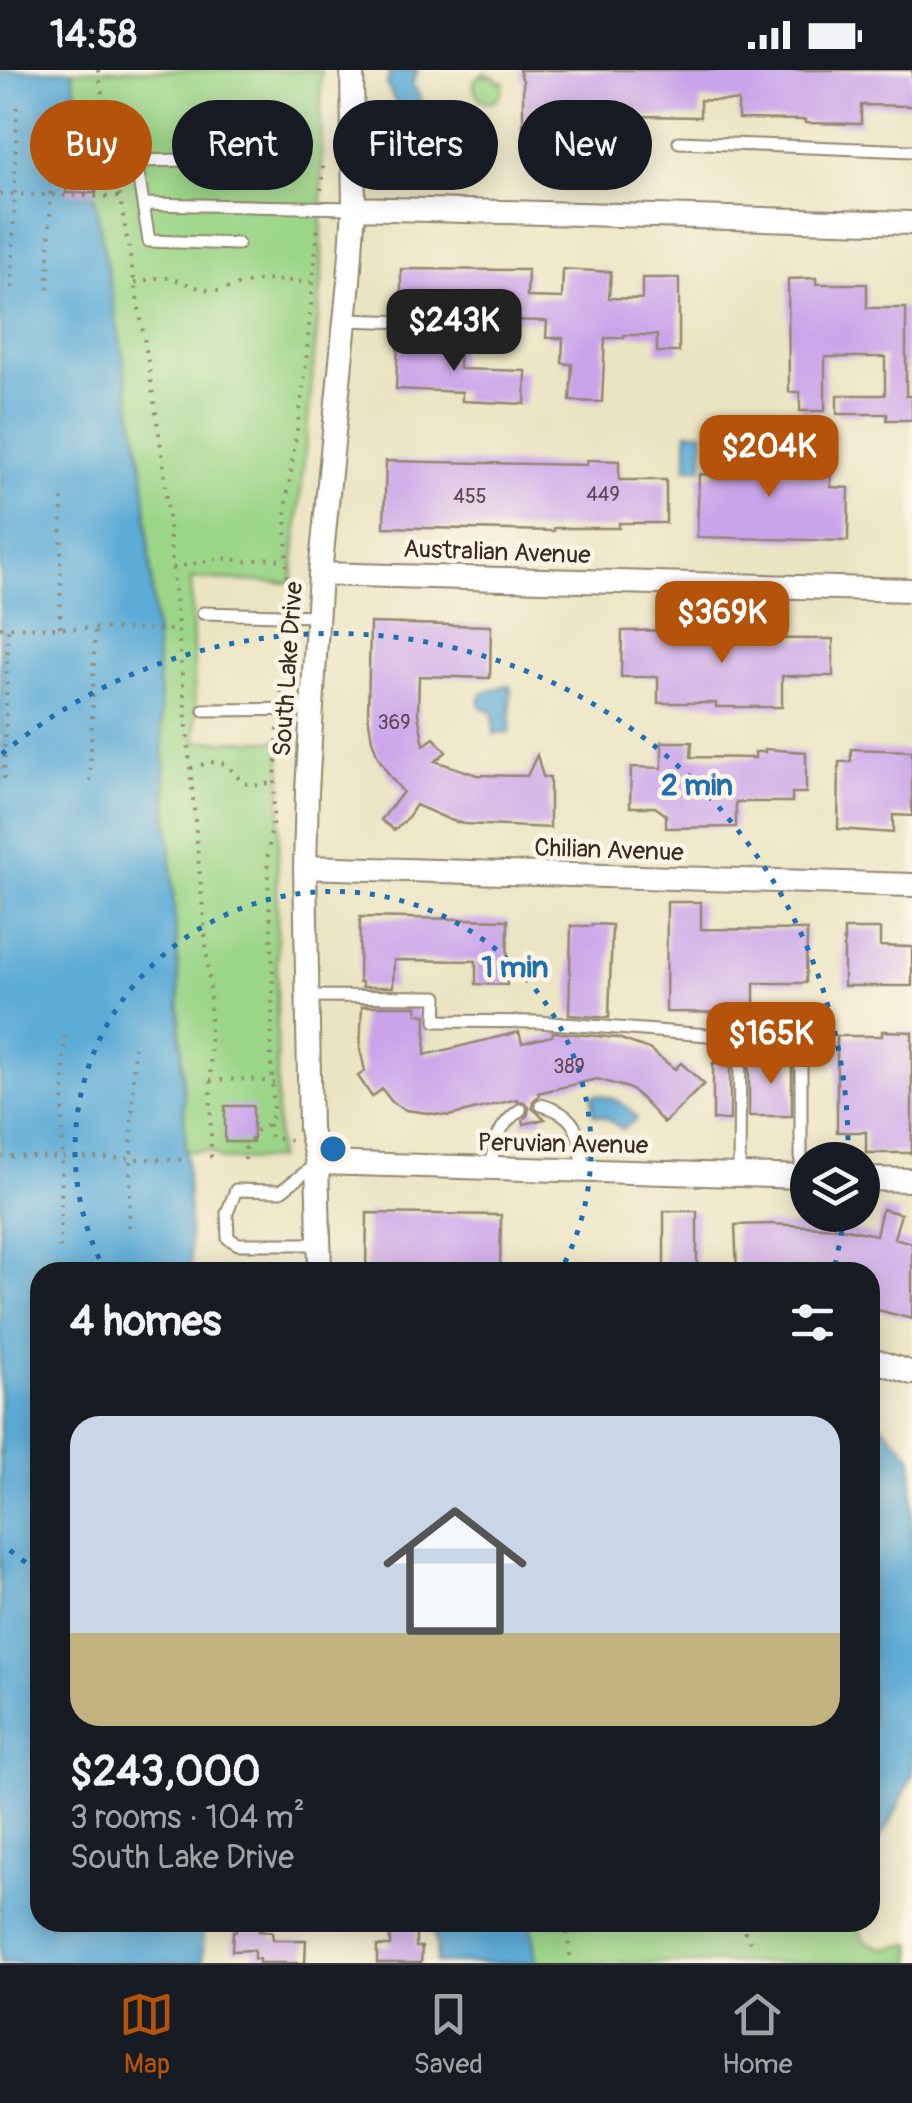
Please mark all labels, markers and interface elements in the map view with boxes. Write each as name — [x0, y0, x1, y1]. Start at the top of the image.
text: 14:58 — [50, 11, 137, 59]
chip: Buy — [30, 100, 152, 190]
chip: Rent — [172, 100, 313, 190]
chip: Filters — [333, 100, 498, 190]
chip: New — [518, 100, 652, 190]
pin: $243K — [384, 289, 524, 374]
text: $243K — [409, 301, 499, 341]
pin: $204K — [699, 415, 839, 500]
text: $204K — [722, 427, 816, 467]
house number: 449 — [586, 482, 620, 507]
house number: 455 — [453, 484, 487, 509]
street label: Australian Avenue — [403, 534, 592, 571]
street label: South Lake Drive — [267, 580, 310, 758]
pin: $369K — [652, 581, 792, 666]
text: $369K — [677, 593, 767, 633]
house number: 369 — [377, 710, 411, 735]
text: 2 min — [661, 767, 733, 804]
street label: Chilian Avenue — [534, 832, 685, 869]
text: 1 min — [482, 949, 548, 986]
pin: $165K — [701, 1002, 841, 1087]
text: $165K — [728, 1014, 814, 1054]
house number: 389 — [553, 1054, 585, 1079]
street label: Peruvian Avenue — [477, 1128, 649, 1161]
centre of rings — [315, 1131, 351, 1167]
map controls — [790, 1142, 880, 1232]
button: layers — [790, 1142, 880, 1232]
icon: filters — [785, 1295, 840, 1350]
text: 4 homes — [70, 1296, 221, 1348]
icon: home — [365, 1481, 545, 1661]
text: $243,000 — [70, 1746, 261, 1798]
text: 3 rooms · 104 m² — [70, 1798, 305, 1838]
text: South Lake Drive — [70, 1838, 294, 1878]
tab: Map — [119, 1987, 174, 2082]
tab: Saved — [413, 1987, 483, 2082]
tab: Home — [722, 1987, 792, 2082]

